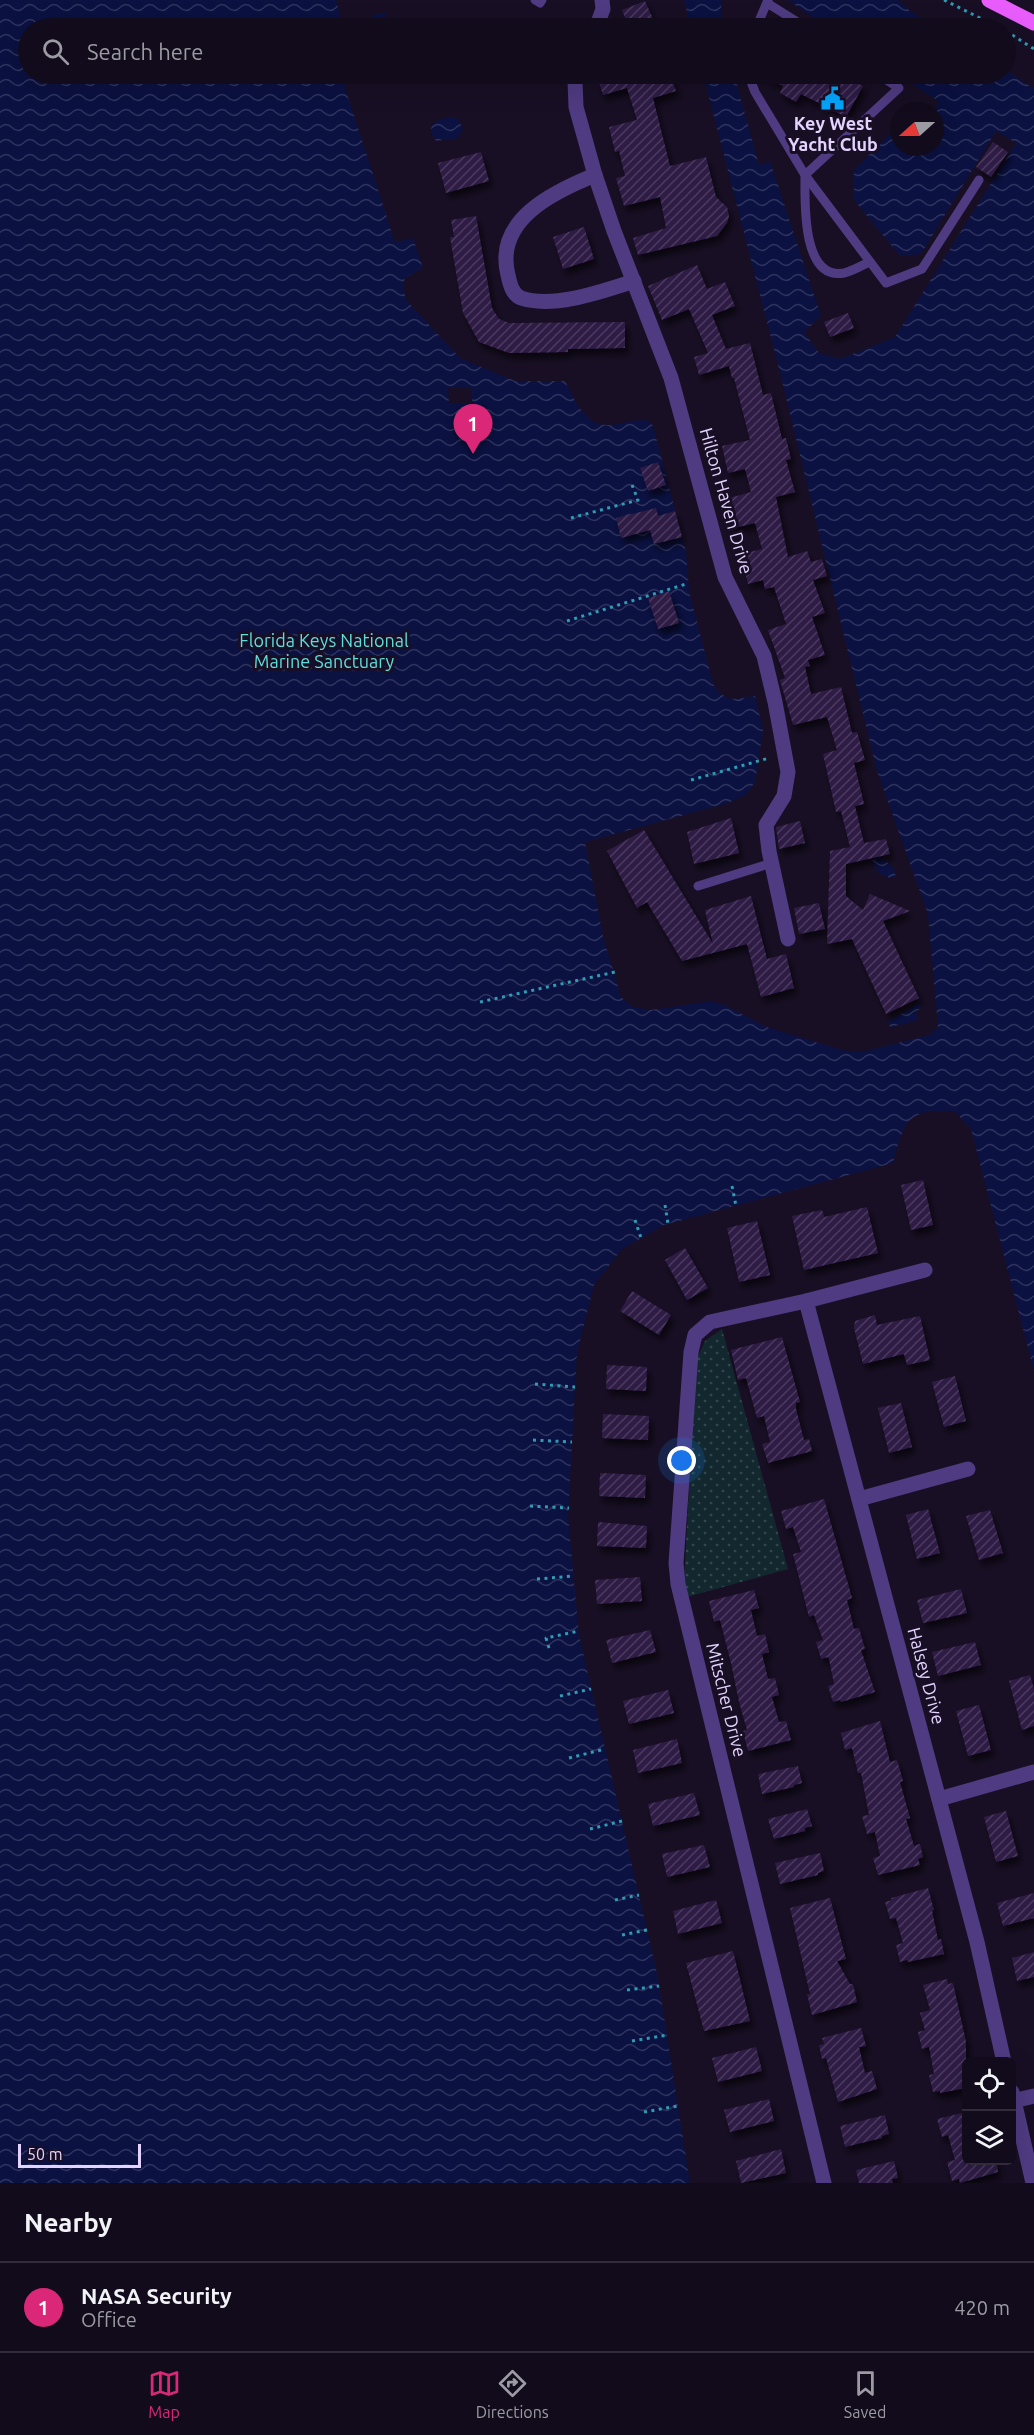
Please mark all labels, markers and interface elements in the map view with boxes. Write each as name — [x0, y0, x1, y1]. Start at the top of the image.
search box — [18, 18, 1016, 84]
icon: search — [39, 35, 72, 68]
text: Search here — [87, 39, 203, 64]
public building icon: Key West Yacht Club — [820, 85, 846, 111]
north arrow — [890, 102, 944, 156]
place label: Key West Yacht Club — [788, 113, 878, 154]
pin: 1 — [454, 404, 492, 454]
street label: Hilton Haven Drive — [697, 425, 757, 576]
park label: Florida Keys National Marine Sanctuary — [239, 630, 409, 671]
your location — [667, 1446, 696, 1475]
street label: Halsey Drive — [904, 1625, 950, 1726]
street label: Mitscher Drive — [703, 1641, 751, 1759]
map controls — [962, 2057, 1016, 2165]
button: locate — [962, 2057, 1016, 2111]
button: layers — [962, 2111, 1016, 2165]
scale bar — [18, 2141, 141, 2168]
text: 50 m — [27, 2145, 63, 2163]
text: Nearby — [24, 2208, 112, 2237]
text: NASA Security — [81, 2283, 232, 2308]
text: 1 — [38, 2296, 49, 2319]
text: 420 m — [954, 2296, 1010, 2319]
text: Office — [81, 2308, 137, 2331]
tab: Map — [148, 2367, 181, 2421]
tab: Directions — [476, 2367, 549, 2421]
tab: Saved — [844, 2367, 886, 2421]

